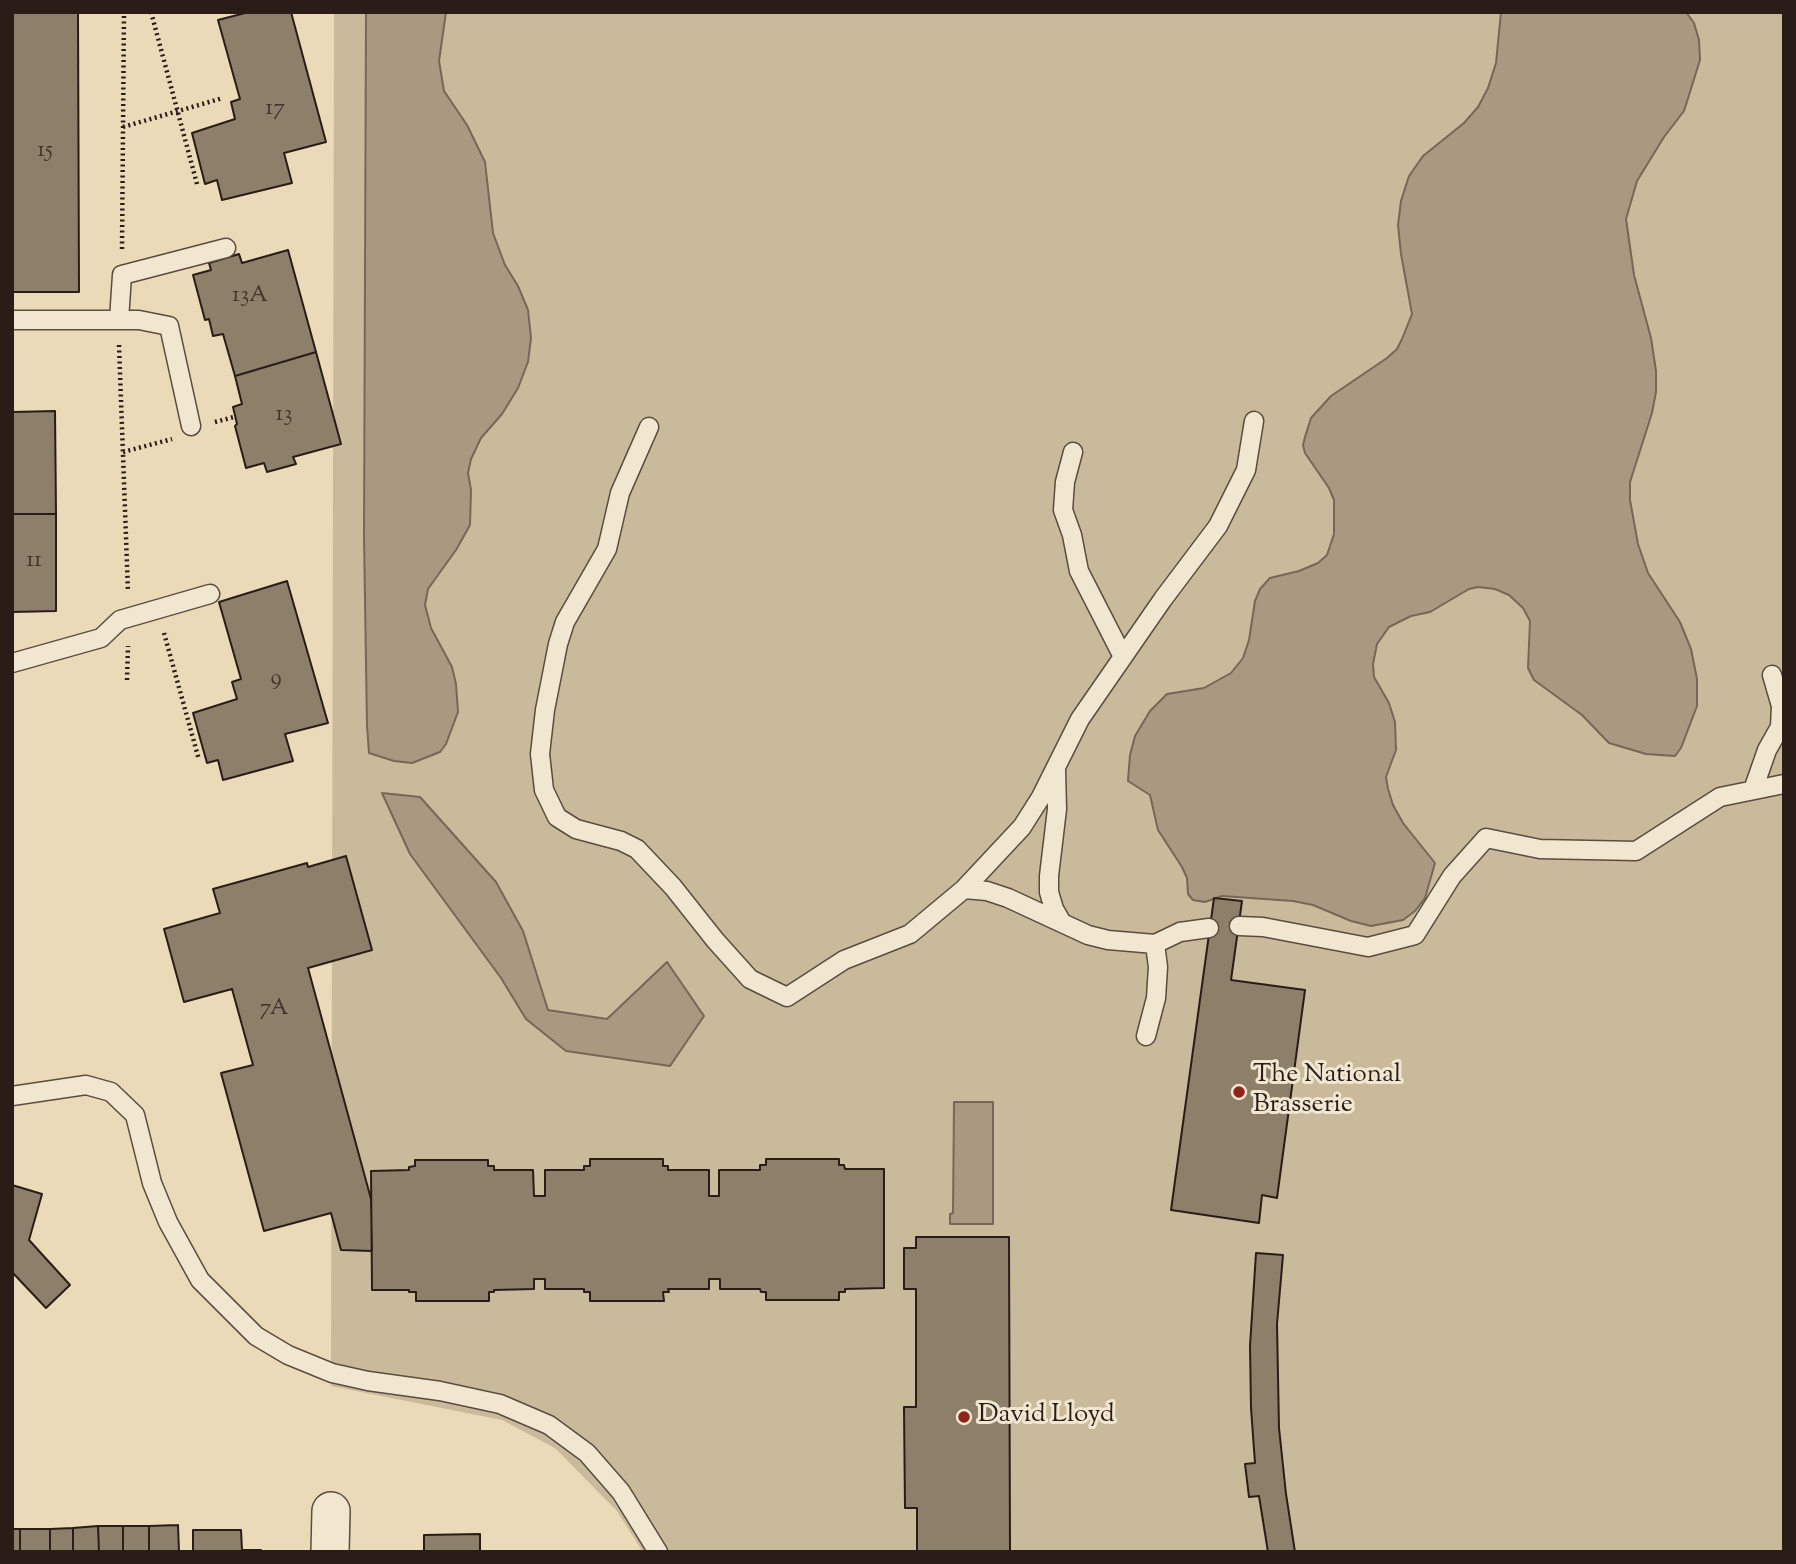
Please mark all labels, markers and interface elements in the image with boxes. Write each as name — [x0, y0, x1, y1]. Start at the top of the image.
house number: 17 — [265, 96, 285, 124]
house number: 15 — [37, 138, 53, 166]
house number: 13A — [232, 283, 268, 311]
house number: 13 — [275, 402, 293, 430]
house number: 11 — [26, 548, 42, 576]
house number: 9 — [270, 666, 282, 694]
house number: 7A — [260, 996, 288, 1024]
place label: The National Brasserie — [1253, 1061, 1401, 1122]
marker: The National Brasserie — [1231, 1084, 1247, 1100]
place label: David Lloyd — [978, 1401, 1115, 1433]
marker: David Lloyd — [956, 1409, 972, 1425]

